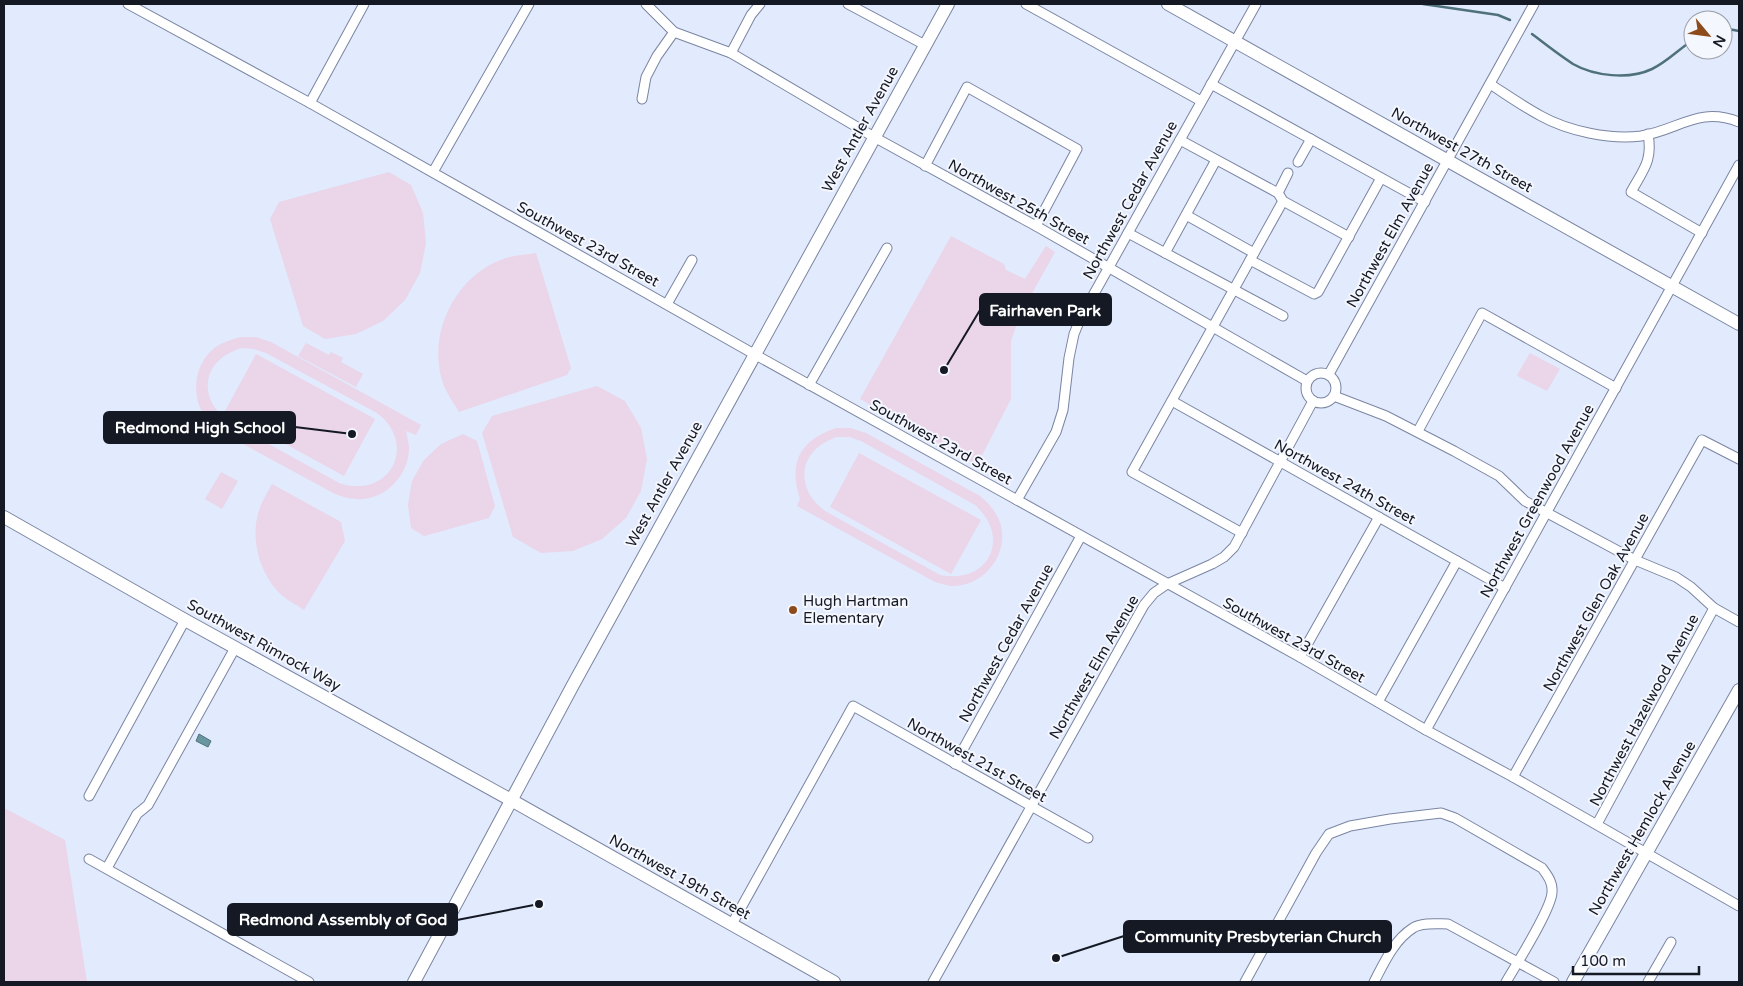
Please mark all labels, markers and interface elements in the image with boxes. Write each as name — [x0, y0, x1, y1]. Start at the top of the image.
north arrow — [1683, 10, 1733, 60]
text: N — [1709, 32, 1729, 50]
street label: West Antler Avenue — [818, 63, 902, 195]
street label: Northwest 27th Street — [1388, 104, 1536, 197]
street label: Northwest Cedar Avenue — [1079, 118, 1181, 282]
street label: Northwest 25th Street — [945, 156, 1093, 249]
street label: Northwest Elm Avenue — [1343, 159, 1437, 311]
street label: Southwest 23rd Street — [514, 197, 663, 291]
callout: Fairhaven Park — [980, 294, 1111, 325]
text: Fairhaven Park — [989, 301, 1101, 321]
street label: Southwest 23rd Street — [867, 395, 1016, 489]
street label: Northwest Greenwood Avenue — [1476, 401, 1598, 601]
callout: Redmond High School — [104, 412, 295, 443]
text: Redmond High School — [115, 418, 285, 438]
street label: West Antler Avenue — [622, 418, 706, 550]
street label: Northwest 24th Street — [1271, 436, 1419, 529]
street label: Northwest Glen Oak Avenue — [1539, 510, 1653, 694]
street label: Northwest Cedar Avenue — [955, 561, 1057, 725]
place label: Hugh Hartman Elementary — [803, 592, 908, 627]
street label: Northwest Elm Avenue — [1045, 592, 1143, 742]
street label: Southwest 23rd Street — [1220, 593, 1369, 687]
street label: Southwest Rimrock Way — [184, 595, 344, 695]
marker: Hugh Hartman Elementary — [787, 604, 799, 616]
street label: Northwest Hazelwood Avenue — [1586, 611, 1702, 809]
street label: Northwest 21st Street — [904, 714, 1050, 806]
street label: Northwest Hemlock Avenue — [1585, 738, 1699, 918]
street label: Northwest 19th Street — [606, 831, 754, 924]
callout: Redmond Assembly of God — [228, 904, 457, 935]
text: Redmond Assembly of God — [239, 910, 447, 930]
callout: Community Presbyterian Church — [1124, 921, 1391, 952]
text: Community Presbyterian Church — [1134, 927, 1382, 947]
scale bar — [1573, 944, 1699, 976]
text: 100 m — [1580, 952, 1626, 970]

